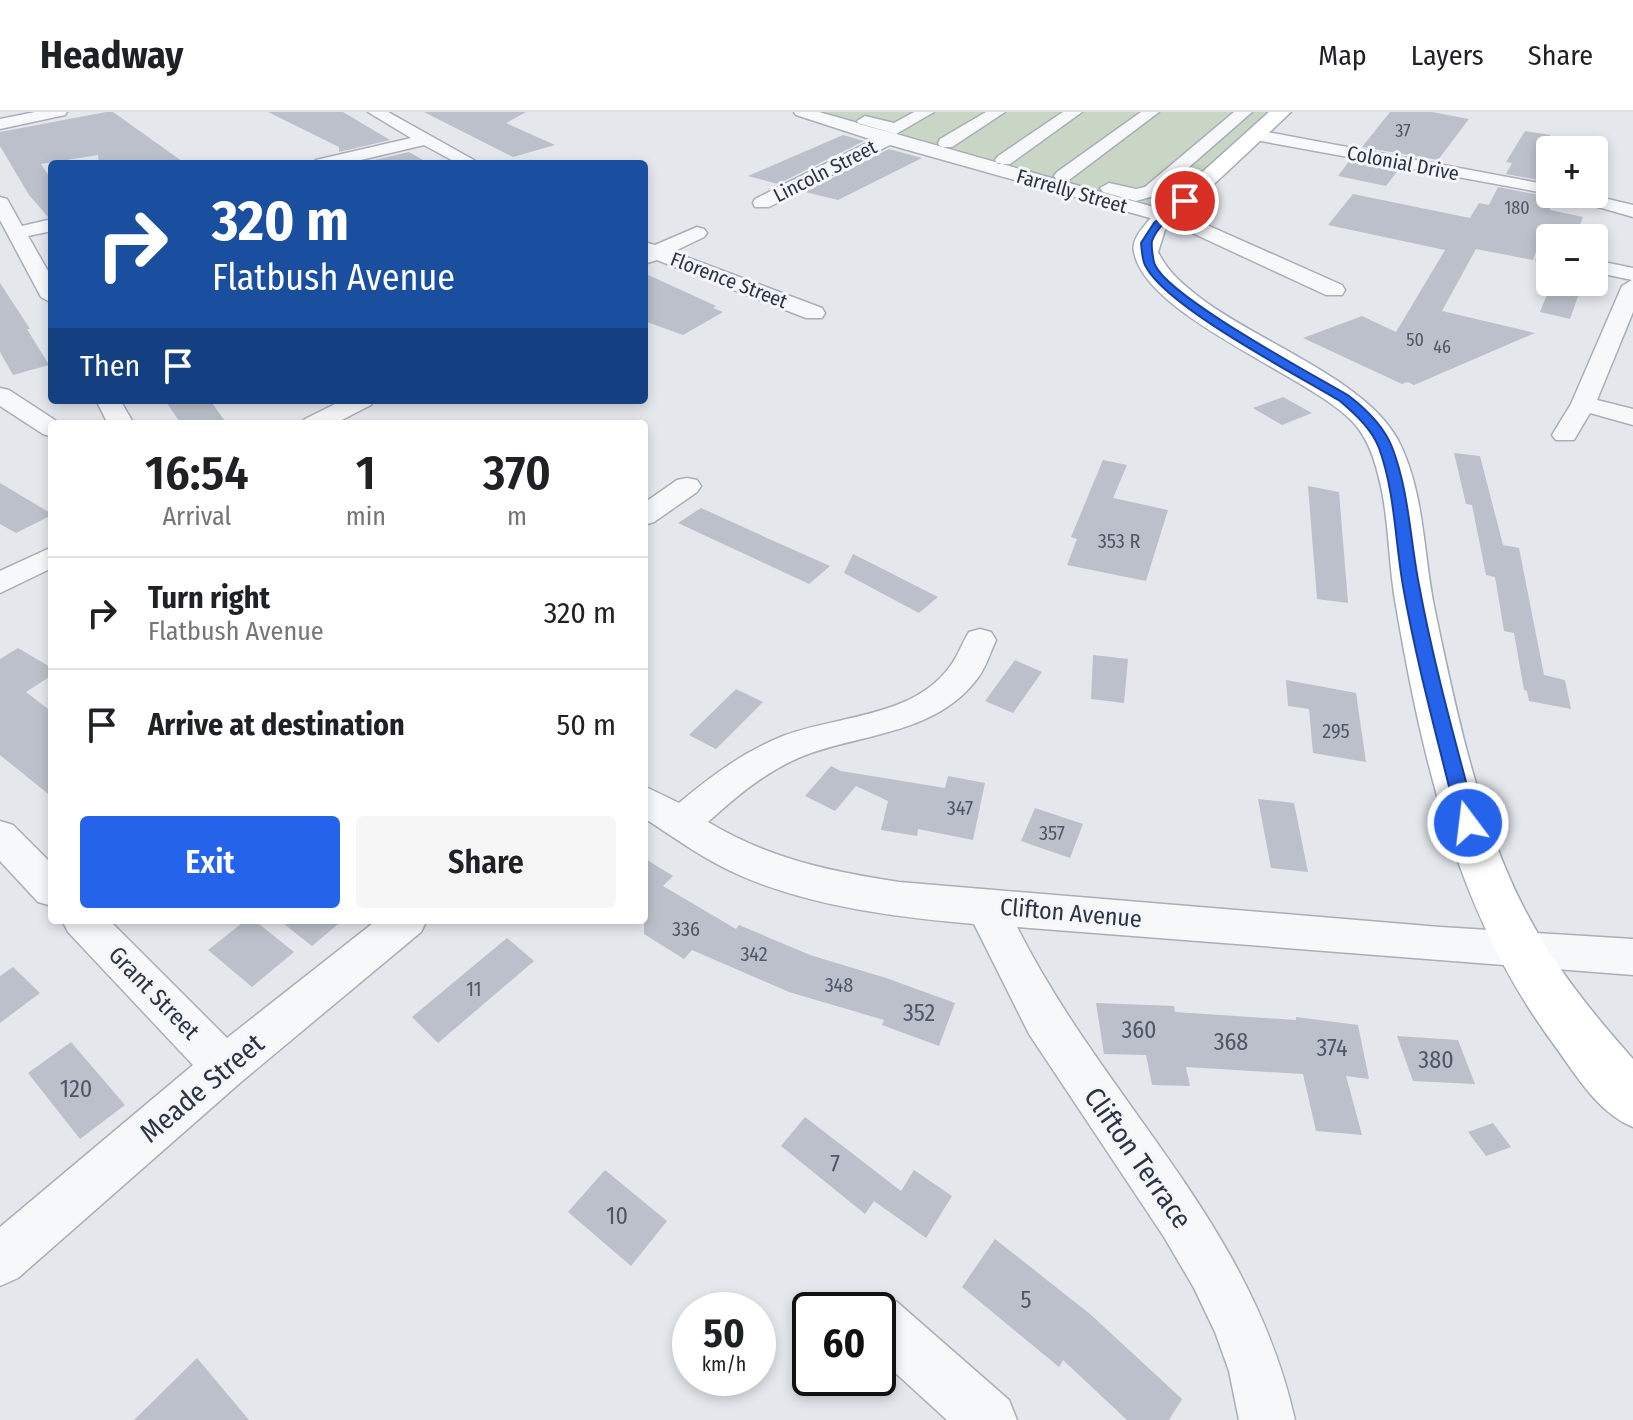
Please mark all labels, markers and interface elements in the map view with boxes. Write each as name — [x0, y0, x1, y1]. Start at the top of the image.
text: Headway — [40, 32, 183, 78]
text: Map — [1318, 39, 1367, 72]
text: Layers — [1411, 39, 1484, 72]
text: Share — [1528, 39, 1593, 72]
house number: 37 — [1395, 120, 1411, 142]
street label: Lincoln Street — [769, 134, 881, 207]
map controls — [1536, 136, 1608, 296]
button: + — [1536, 136, 1608, 208]
street label: Colonial Drive — [1345, 140, 1461, 186]
street label: Farrelly Street — [1014, 164, 1130, 218]
pin — [1151, 167, 1219, 235]
icon: arrive — [1163, 179, 1207, 223]
text: 320 m — [212, 188, 349, 255]
icon: right — [80, 192, 184, 296]
house number: 180 — [1504, 197, 1530, 219]
button: − — [1536, 224, 1608, 296]
street label: Florence Street — [667, 247, 791, 313]
text: Flatbush Avenue — [212, 256, 455, 300]
house number: 50 — [1406, 329, 1424, 351]
house number: 46 — [1433, 336, 1451, 358]
icon: arrive — [156, 344, 200, 388]
text: Then — [80, 348, 140, 384]
text: 16:54 — [145, 444, 249, 502]
text: 1 — [356, 444, 376, 502]
text: 370 — [483, 444, 551, 502]
text: Arrival — [162, 501, 231, 532]
text: min — [346, 501, 386, 532]
text: m — [507, 501, 527, 532]
house number: 353 R — [1098, 529, 1140, 553]
text: Turn right — [148, 580, 270, 616]
icon: right — [80, 591, 124, 635]
text: 320 m — [544, 595, 616, 631]
text: Flatbush Avenue — [148, 616, 324, 647]
icon: arrive — [80, 703, 124, 747]
text: Arrive at destination — [148, 707, 405, 743]
text: 50 m — [556, 707, 616, 743]
house number: 295 — [1322, 719, 1350, 743]
position arrow — [1426, 781, 1510, 865]
house number: 347 — [947, 796, 973, 820]
button: Exit — [80, 816, 340, 908]
button: Share — [356, 816, 616, 908]
house number: 357 — [1039, 821, 1065, 845]
street label: Clifton Avenue — [999, 893, 1143, 933]
house number: 336 — [672, 917, 700, 941]
street label: Grant Street — [103, 941, 205, 1045]
house number: 342 — [740, 942, 768, 966]
house number: 348 — [825, 973, 853, 997]
house number: 11 — [466, 977, 482, 1001]
house number: 352 — [903, 999, 935, 1027]
house number: 360 — [1121, 1016, 1157, 1044]
street label: Meade Street — [133, 1026, 271, 1149]
house number: 368 — [1214, 1028, 1248, 1056]
house number: 374 — [1316, 1034, 1348, 1062]
house number: 380 — [1418, 1046, 1454, 1074]
house number: 120 — [60, 1075, 92, 1103]
street label: Clifton Terrace — [1077, 1081, 1199, 1235]
house number: 7 — [830, 1150, 840, 1178]
house number: 10 — [606, 1202, 628, 1230]
house number: 5 — [1020, 1286, 1032, 1314]
speed limit sign: 60 — [792, 1292, 896, 1396]
text: 50 — [703, 1310, 745, 1358]
text: km/h — [702, 1352, 746, 1376]

